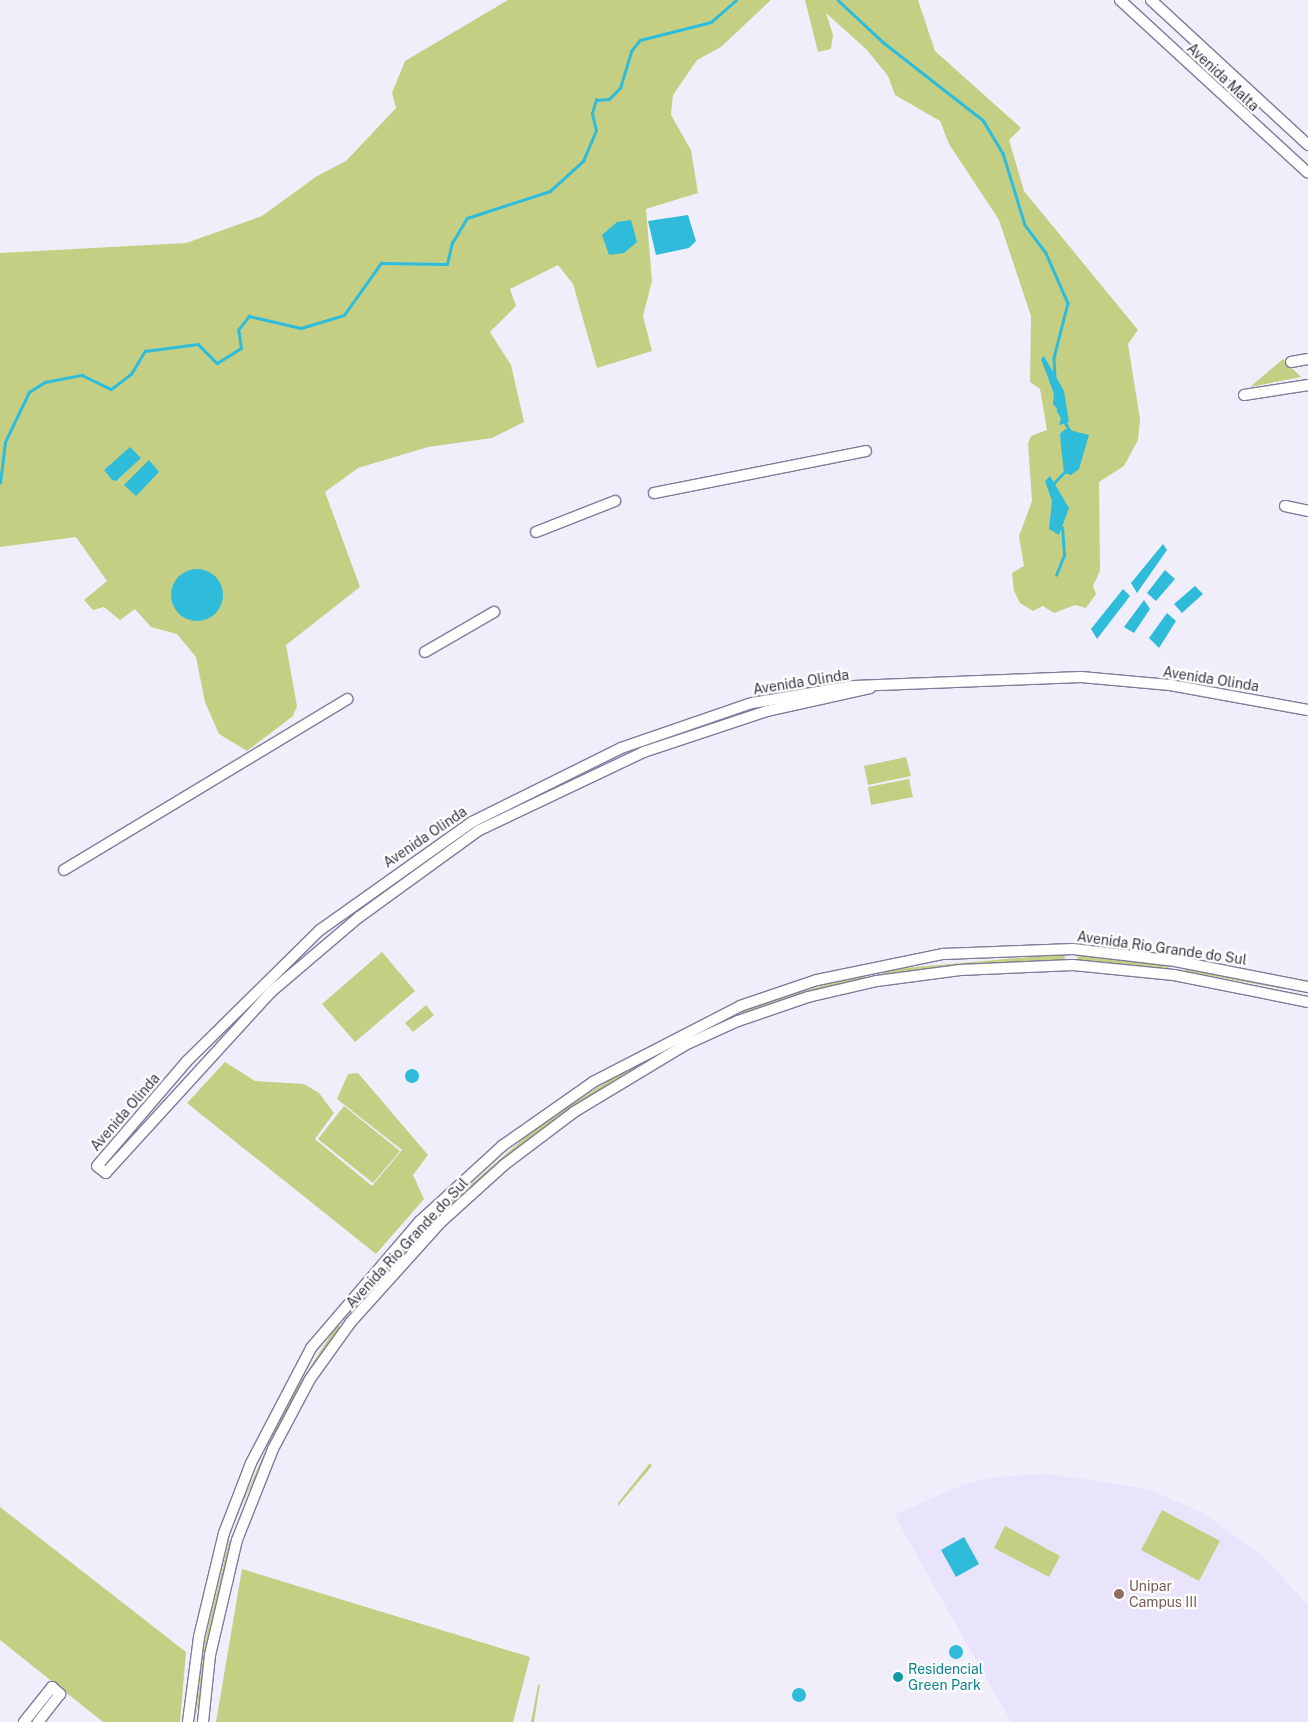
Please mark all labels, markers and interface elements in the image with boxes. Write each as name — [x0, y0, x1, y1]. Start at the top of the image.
street label: Avenida Malta — [1184, 40, 1262, 114]
street label: Avenida Olinda — [1162, 663, 1260, 695]
street label: Avenida Olinda — [752, 666, 850, 698]
street label: Avenida Olinda — [380, 803, 470, 871]
street label: Avenida Rio Grande do Sul — [1076, 928, 1248, 968]
street label: Avenida Olinda — [87, 1070, 163, 1154]
street label: Avenida Rio Grande do Sul — [342, 1175, 472, 1311]
place label: Unipar Campus III — [1129, 1578, 1197, 1610]
marker: Unipar Campus III — [1113, 1588, 1125, 1600]
place label: Residencial Green Park — [908, 1661, 983, 1694]
marker: Residencial Green Park — [892, 1671, 904, 1683]

